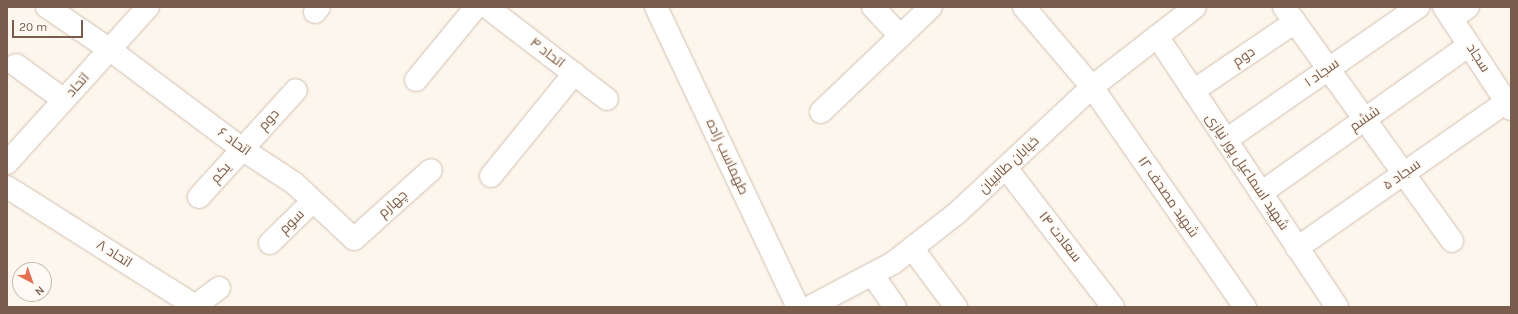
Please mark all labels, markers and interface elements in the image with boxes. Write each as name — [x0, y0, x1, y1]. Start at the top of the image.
scale bar — [14, 12, 85, 38]
text: 20 m — [19, 20, 47, 34]
street label: اتحاد ۴ — [526, 34, 568, 72]
street label: سجاد — [1463, 40, 1493, 76]
street label: دوم — [1230, 44, 1258, 70]
street label: سجاد ۱ — [1301, 55, 1343, 91]
street label: اتحاد — [63, 69, 93, 101]
street label: ششم — [1347, 103, 1383, 135]
street label: دوم — [255, 106, 283, 134]
street label: شهید اسماعیل پور نیازی — [1202, 110, 1292, 234]
street label: طهماسب زاده — [702, 116, 752, 198]
street label: اتحاد ۶ — [214, 124, 254, 160]
street label: خیابان طالبیان — [975, 133, 1043, 197]
street label: شهید مصحف ۱۲ — [1134, 153, 1202, 241]
street label: سجاد ۵ — [1380, 156, 1424, 194]
street label: یکم — [207, 159, 235, 187]
street label: چهارم — [375, 187, 411, 221]
street label: سوم — [276, 206, 308, 238]
street label: سعادت ۱۴ — [1035, 208, 1085, 266]
street label: اتحاد ۸ — [93, 237, 135, 271]
north arrow — [12, 262, 52, 302]
text: N — [32, 283, 47, 298]

